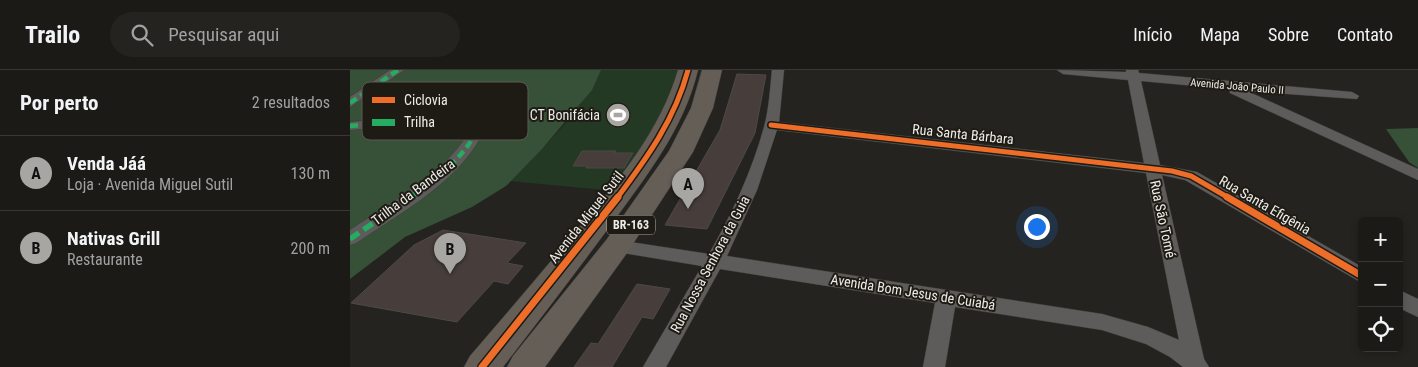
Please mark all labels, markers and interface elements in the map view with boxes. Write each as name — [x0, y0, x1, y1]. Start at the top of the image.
search box — [110, 12, 460, 57]
text: Trailo — [25, 21, 80, 49]
icon: search — [128, 21, 156, 49]
text: Pesquisar aqui — [168, 23, 279, 46]
text: Início — [1133, 24, 1172, 45]
text: Mapa — [1200, 24, 1240, 45]
text: Sobre — [1268, 24, 1309, 45]
text: Contato — [1337, 24, 1393, 45]
street label: Avenida João Paulo II — [1190, 76, 1284, 97]
legend — [362, 82, 528, 140]
text: Por perto — [20, 91, 99, 115]
text: Ciclovia — [404, 92, 448, 108]
text: 2 resultados — [252, 93, 330, 112]
sports icon: CT Bonifácia — [605, 102, 631, 128]
place label: CT Bonifácia — [530, 107, 600, 123]
text: Trilha — [404, 114, 435, 130]
street label: Rua Santa Bárbara — [912, 121, 1014, 147]
text: Venda Jáá — [67, 152, 146, 175]
street label: Trilha da Bandeira — [368, 156, 458, 228]
text: A — [31, 164, 41, 183]
text: 130 m — [291, 164, 330, 183]
street label: Avenida Miguel Sutil — [545, 168, 627, 266]
pin: A — [672, 168, 704, 209]
street label: Rua Santa Efigênia — [1216, 172, 1314, 238]
text: Loja · Avenida Miguel Sutil — [67, 175, 233, 194]
street label: Rua São Tomé — [1147, 179, 1179, 260]
street label: Rua Nossa Senhora da Guia — [667, 193, 753, 335]
your location — [1024, 214, 1050, 240]
road number: BR-163 — [607, 216, 655, 234]
map controls — [1358, 217, 1403, 352]
button: + — [1358, 217, 1403, 262]
text: Nativas Grill — [67, 227, 160, 250]
pin: B — [434, 233, 466, 274]
text: B — [32, 239, 40, 258]
text: 200 m — [291, 239, 330, 258]
text: Restaurante — [67, 250, 143, 269]
button: − — [1358, 262, 1403, 307]
street label: Avenida Bom Jesus de Cuiabá — [830, 271, 996, 313]
button: locate — [1358, 307, 1403, 352]

